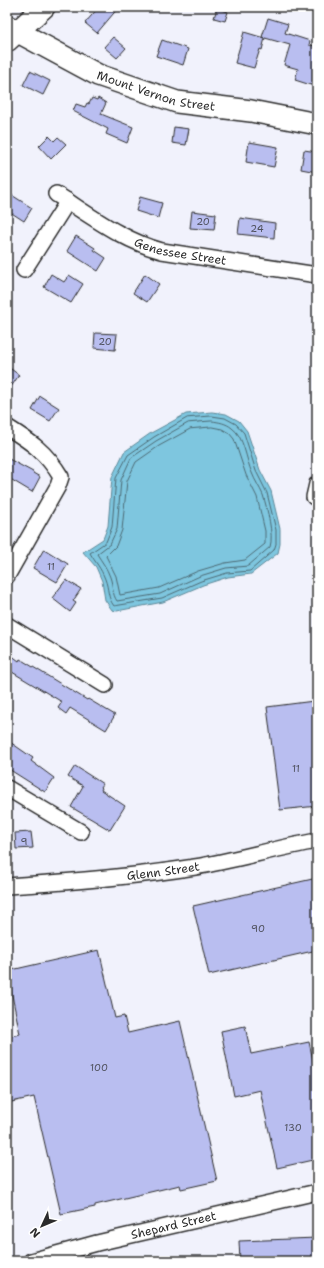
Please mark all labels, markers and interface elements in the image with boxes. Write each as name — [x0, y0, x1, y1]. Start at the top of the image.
street label: Mount Vernon Street — [95, 67, 216, 115]
house number: 20 — [196, 215, 210, 228]
house number: 24 — [250, 222, 264, 235]
street label: Genessee Street — [132, 234, 228, 269]
house number: 20 — [98, 335, 112, 348]
house number: 11 — [47, 560, 55, 573]
house number: 11 — [292, 762, 300, 775]
house number: 9 — [21, 835, 28, 848]
street label: Glenn Street — [126, 858, 201, 884]
house number: 90 — [251, 922, 265, 935]
house number: 100 — [90, 1061, 108, 1074]
house number: 130 — [284, 1121, 302, 1134]
north arrow — [22, 1206, 62, 1246]
street label: Shepard Street — [129, 1208, 218, 1243]
text: N — [27, 1224, 44, 1241]

